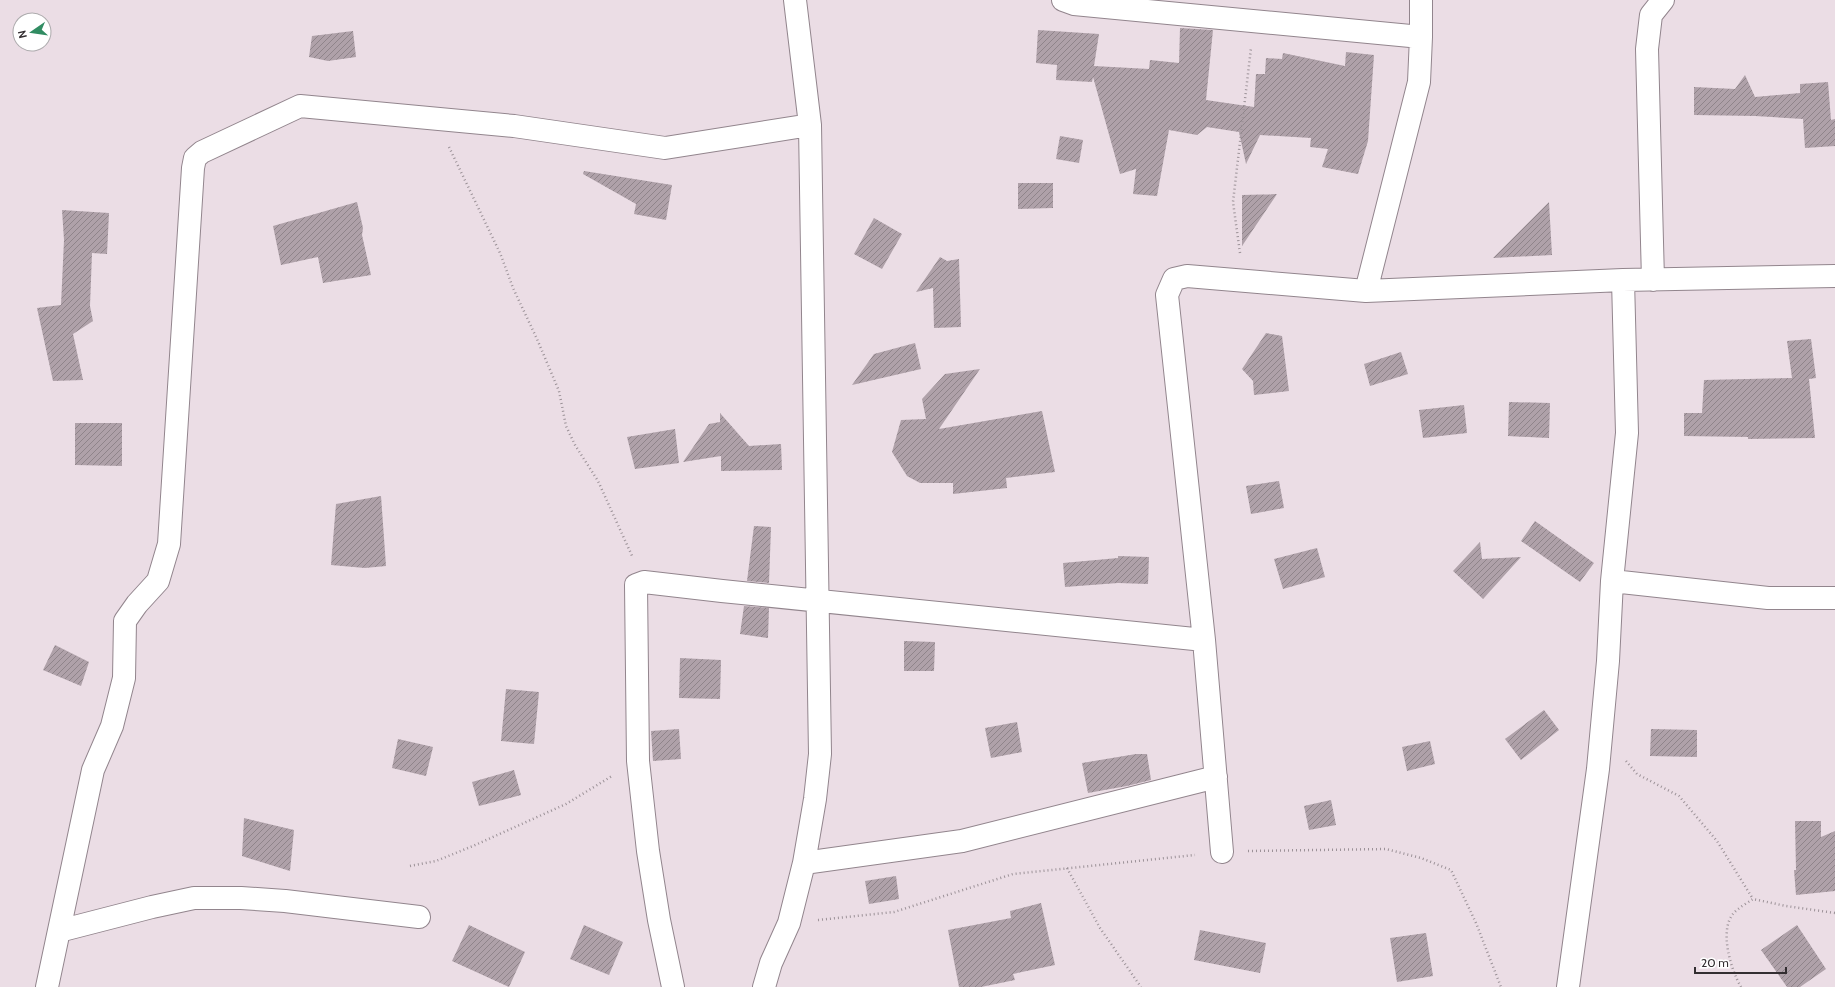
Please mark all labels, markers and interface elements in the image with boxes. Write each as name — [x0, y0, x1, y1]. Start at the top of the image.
north arrow — [12, 12, 52, 52]
text: N — [15, 29, 30, 40]
scale bar — [1695, 949, 1786, 975]
text: 20 m — [1701, 955, 1729, 970]

